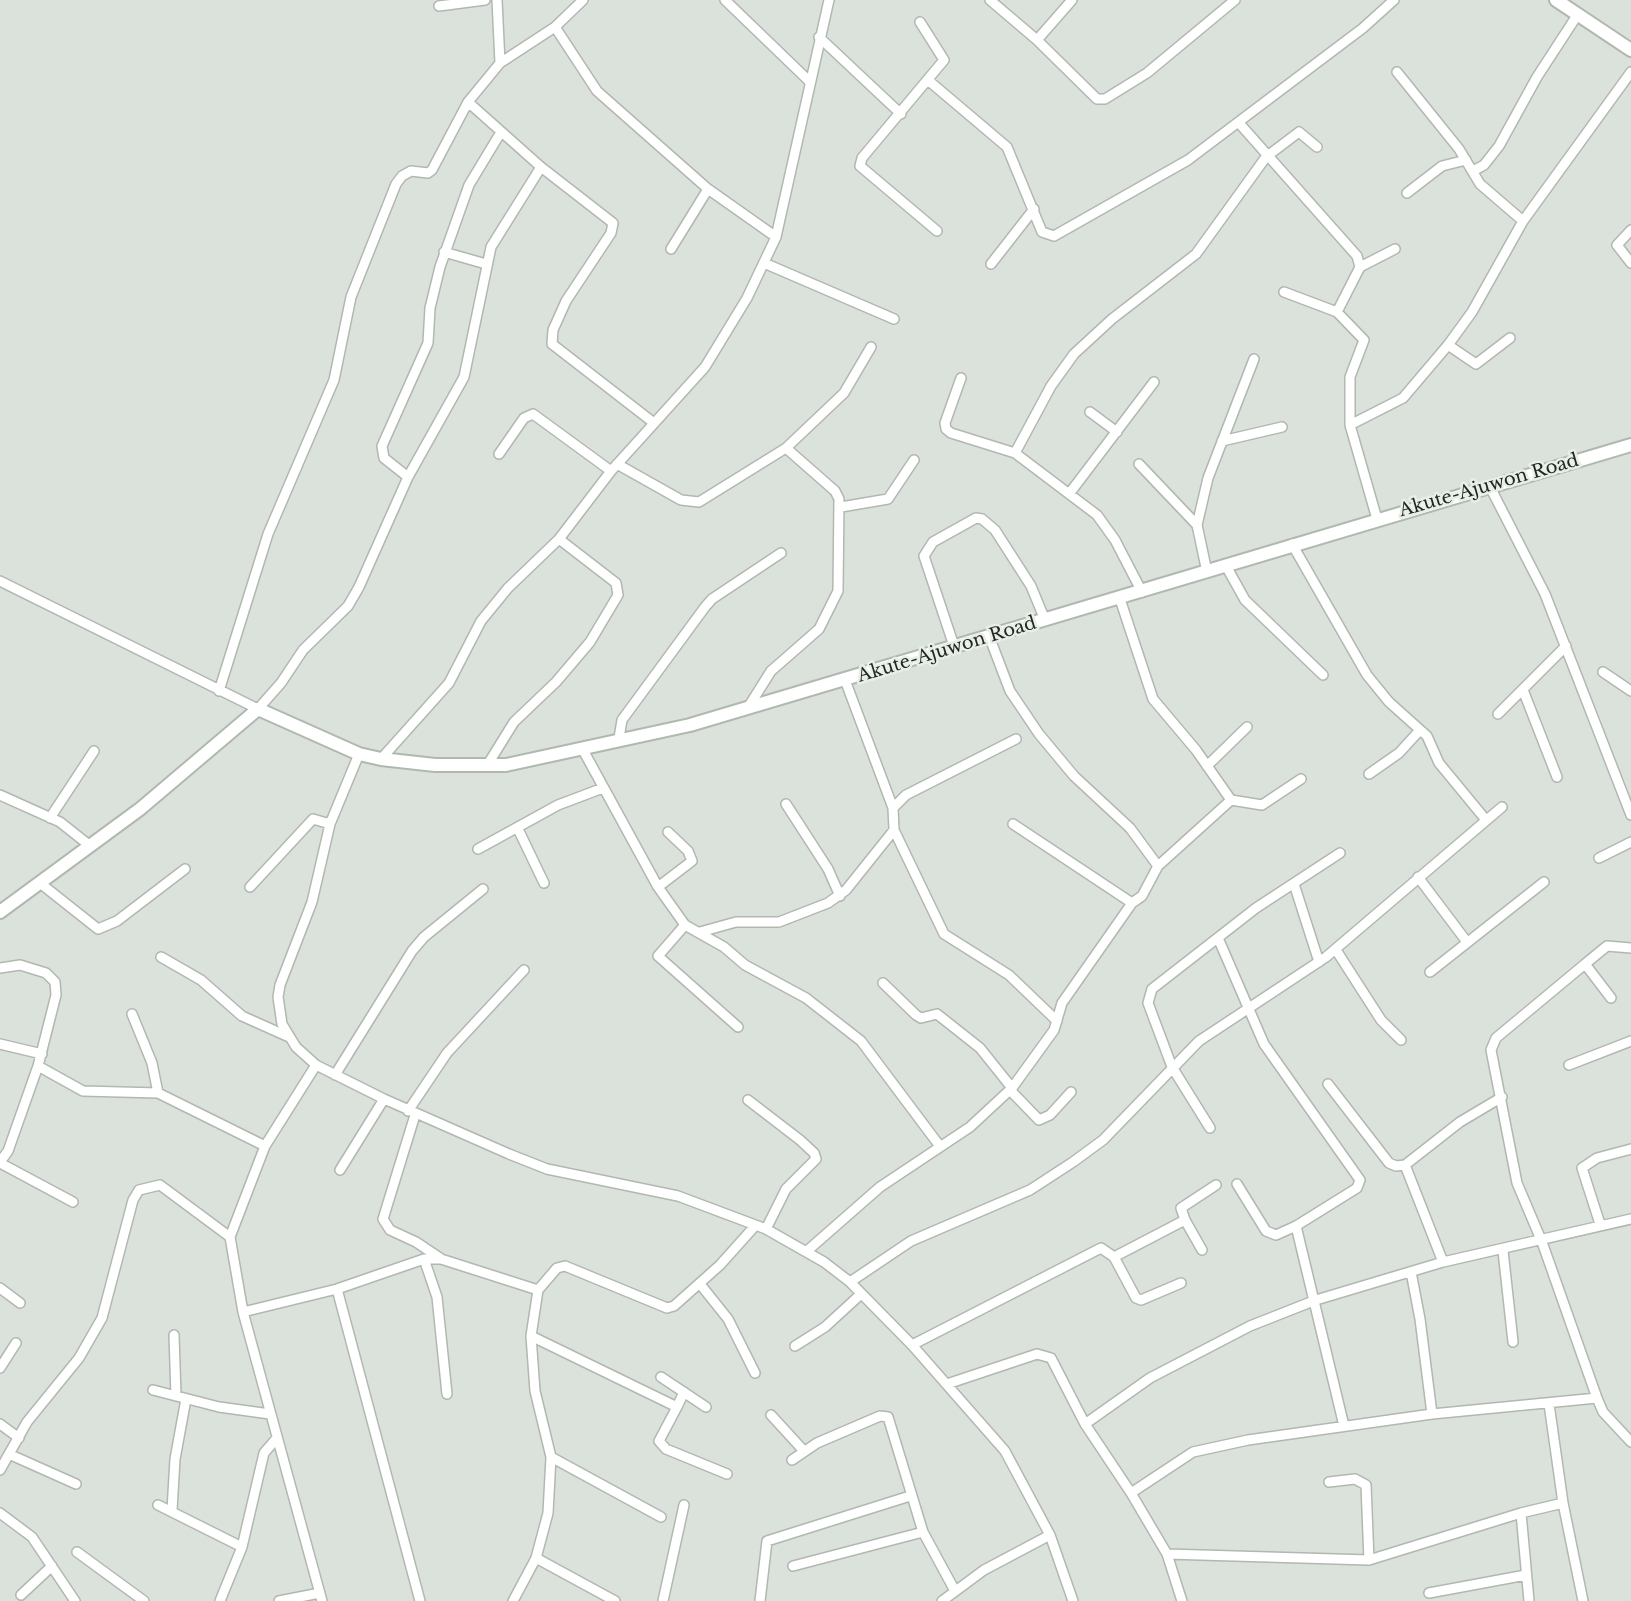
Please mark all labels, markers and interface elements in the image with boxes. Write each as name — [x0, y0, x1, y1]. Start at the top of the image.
street label: Akute-Ajuwon Road — [1397, 450, 1581, 522]
street label: Akute-Ajuwon Road — [855, 613, 1039, 687]

